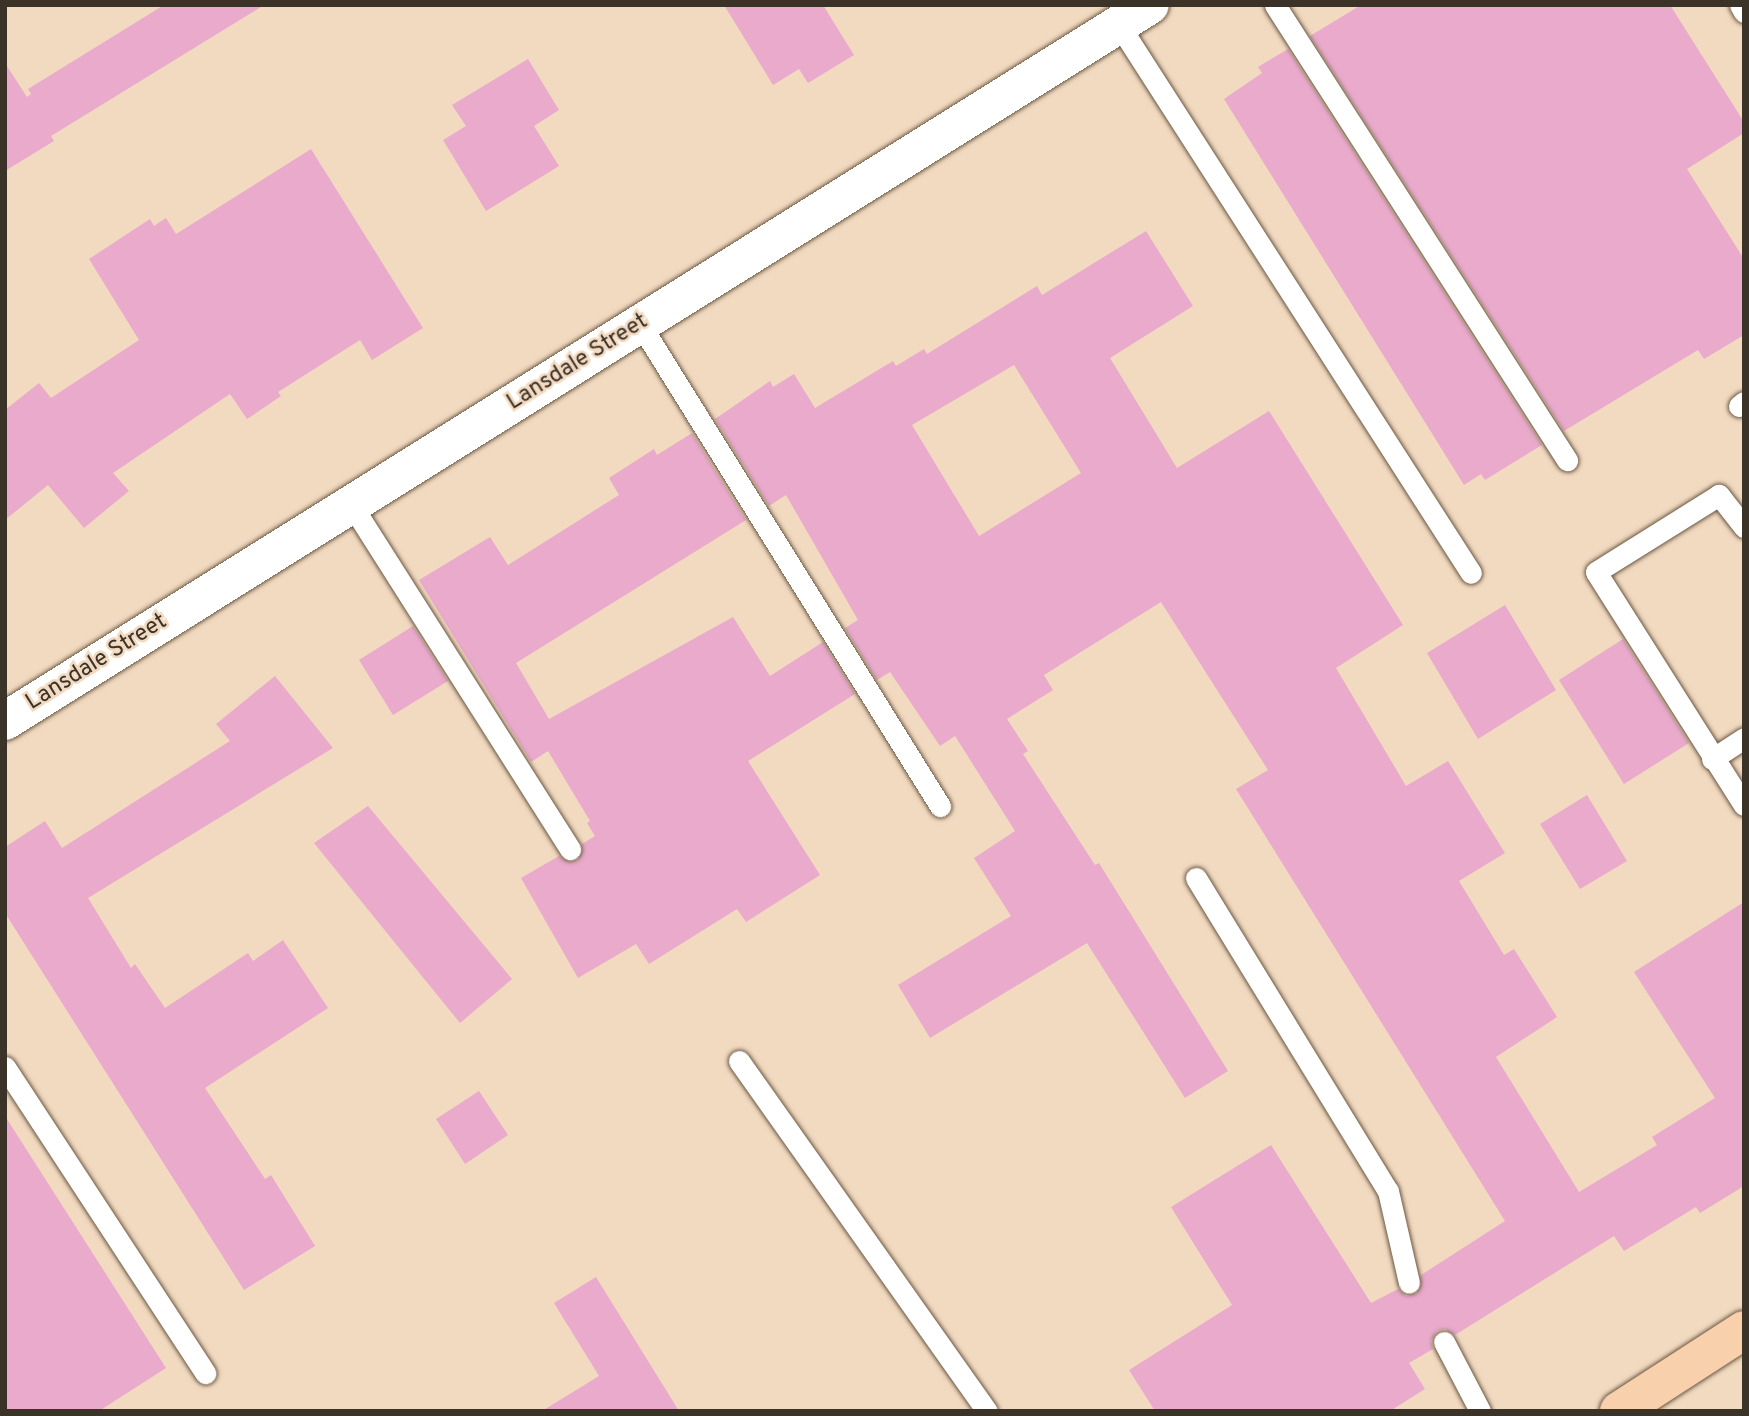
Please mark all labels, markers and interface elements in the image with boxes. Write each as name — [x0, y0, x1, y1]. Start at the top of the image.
street label: Lansdale Street — [502, 309, 654, 417]
street label: Lansdale Street — [21, 609, 173, 717]

